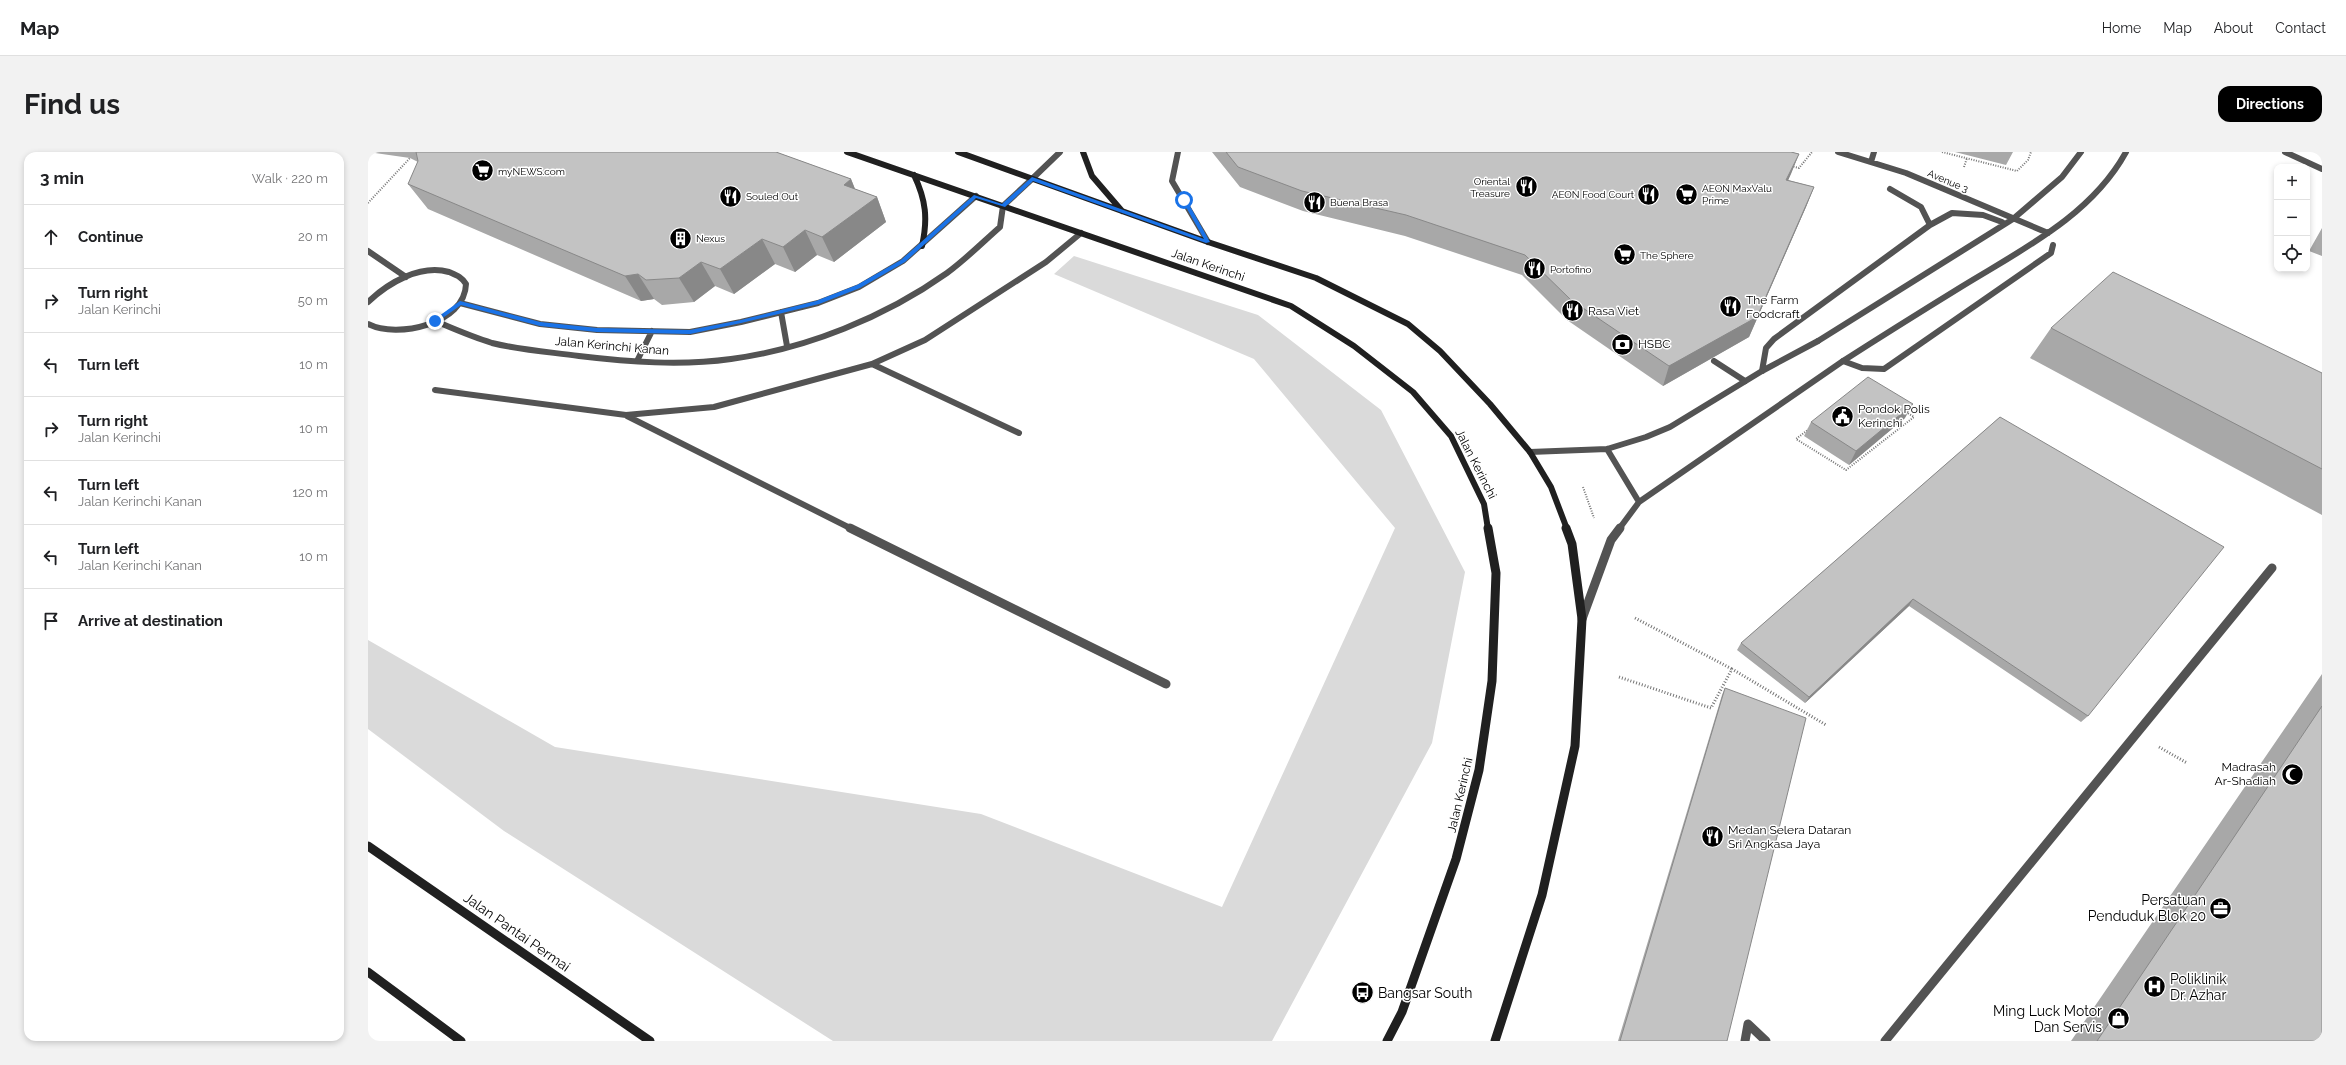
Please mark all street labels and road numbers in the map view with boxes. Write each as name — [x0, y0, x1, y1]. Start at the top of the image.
street label: Avenue 3 — [1926, 168, 1970, 194]
street label: Jalan Kerinchi — [1170, 246, 1246, 284]
street label: Jalan Kerinchi Kanan — [554, 334, 670, 358]
street label: Jalan Kerinchi — [1452, 427, 1500, 501]
street label: Jalan Kerinchi — [1445, 756, 1475, 834]
street label: Jalan Pantai Permai — [461, 889, 573, 975]

